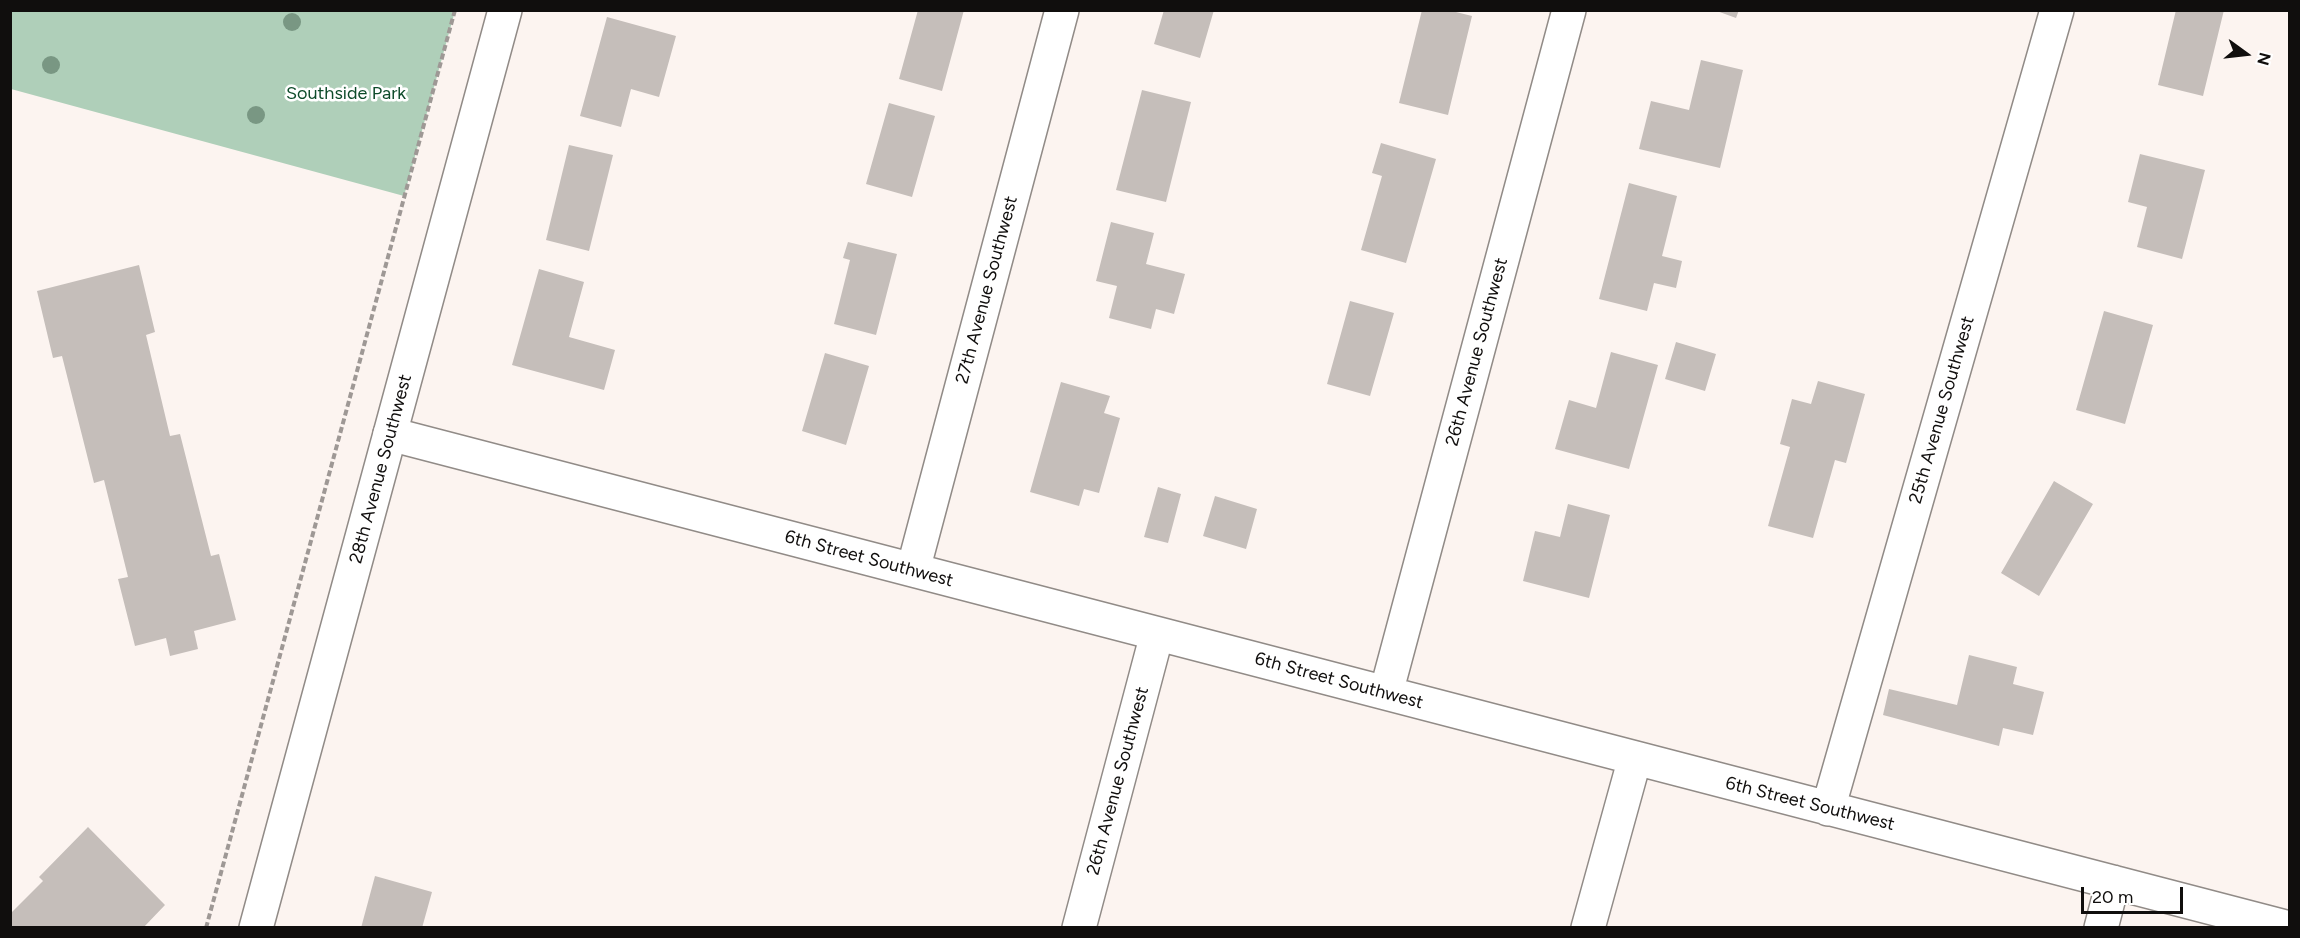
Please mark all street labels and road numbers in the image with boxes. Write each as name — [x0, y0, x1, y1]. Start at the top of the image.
street label: 27th Avenue Southwest — [952, 194, 1022, 386]
street label: 26th Avenue Southwest — [1441, 255, 1513, 449]
street label: 25th Avenue Southwest — [1905, 314, 1979, 506]
street label: 28th Avenue Southwest — [345, 372, 417, 566]
street label: 6th Street Southwest — [782, 526, 956, 592]
street label: 6th Street Southwest — [1252, 648, 1426, 714]
street label: 26th Avenue Southwest — [1082, 684, 1154, 878]
street label: 6th Street Southwest — [1723, 773, 1897, 835]

